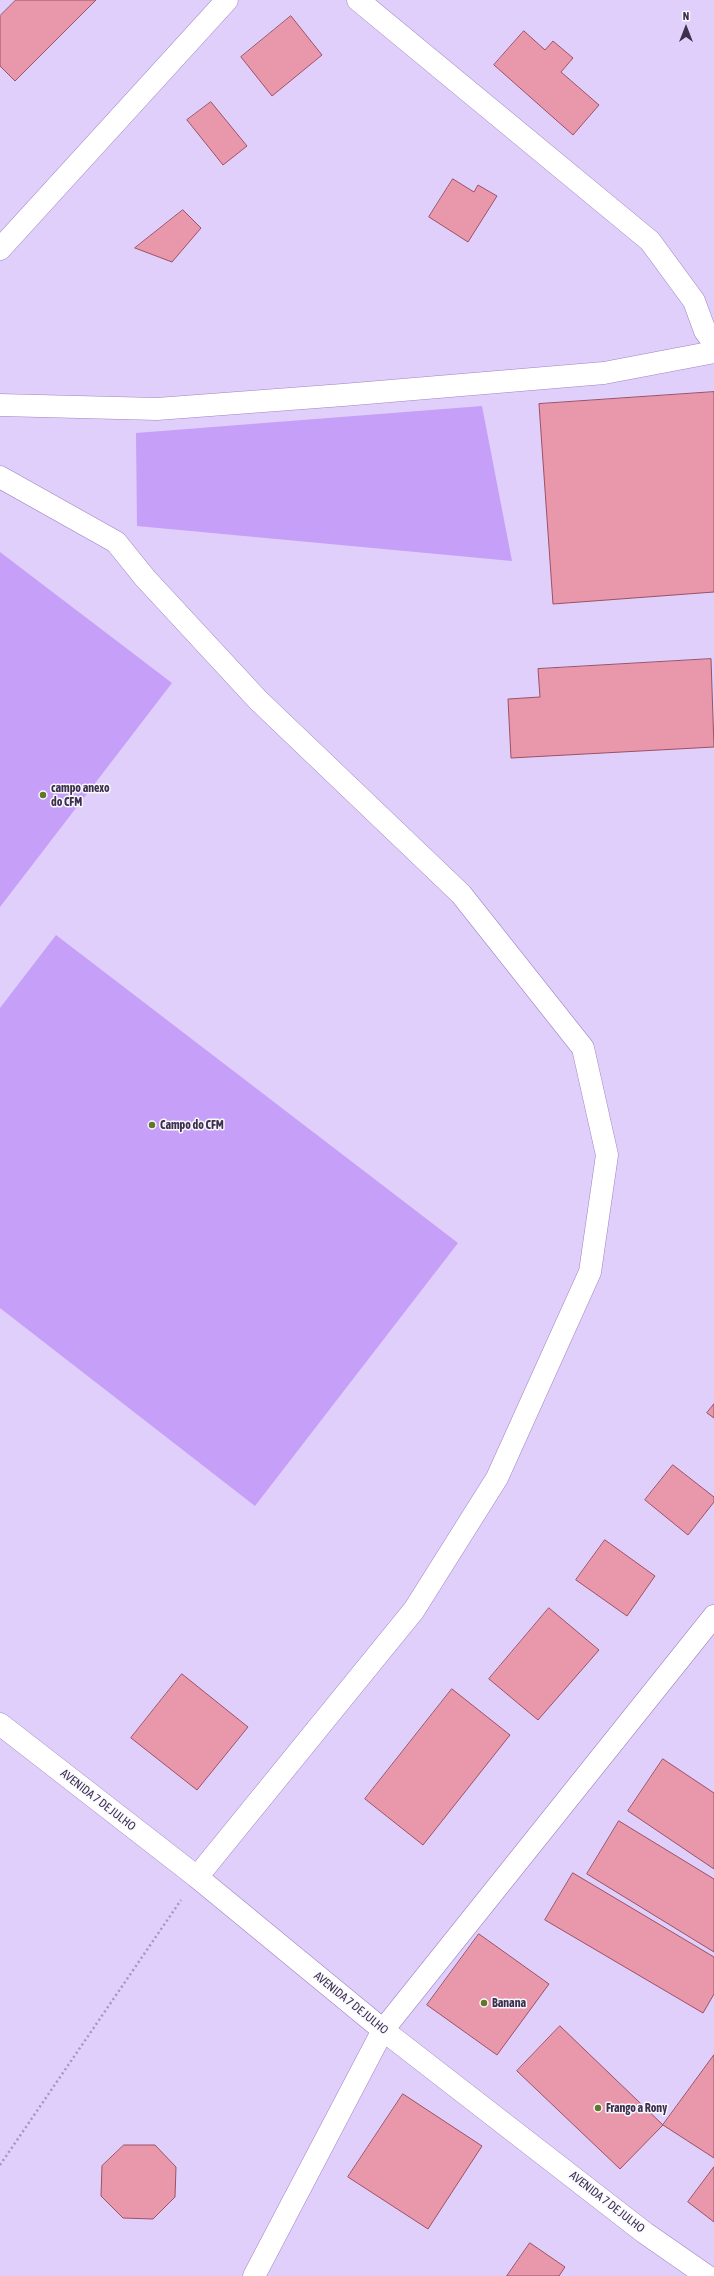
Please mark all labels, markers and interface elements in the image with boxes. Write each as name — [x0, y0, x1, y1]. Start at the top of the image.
north arrow — [666, 8, 706, 48]
text: N — [683, 10, 689, 22]
place label: campo anexo do CFM — [51, 781, 110, 809]
marker: campo anexo do CFM — [38, 790, 48, 800]
place label: Campo do CFM — [160, 1118, 224, 1132]
marker: Campo do CFM — [147, 1120, 157, 1130]
street label: AVENIDA 7 DE JULHO — [58, 1766, 138, 1834]
street label: AVENIDA 7 DE JULHO — [311, 1969, 391, 2037]
place label: Banana — [492, 1996, 526, 2010]
marker: Banana — [479, 1998, 489, 2008]
place label: Frango a Rony — [606, 2101, 667, 2115]
marker: Frango a Rony — [593, 2103, 603, 2113]
street label: AVENIDA 7 DE JULHO — [567, 2168, 647, 2236]

